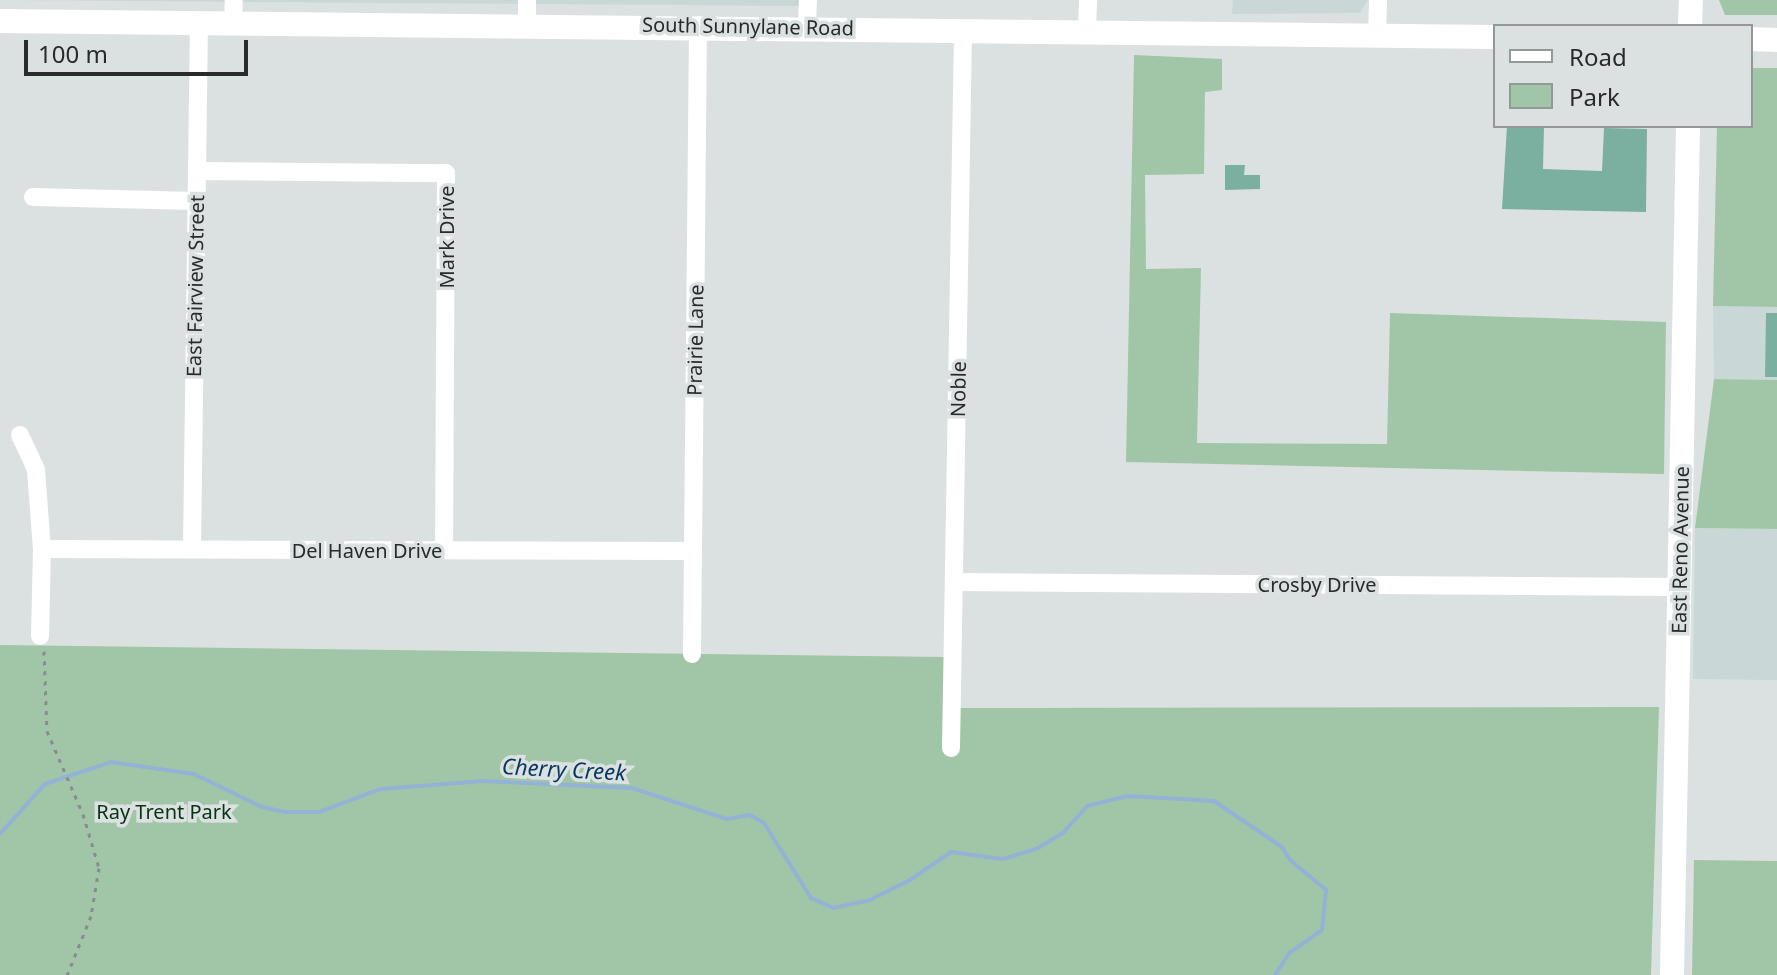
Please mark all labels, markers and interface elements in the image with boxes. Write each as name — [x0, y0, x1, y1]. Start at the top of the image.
street label: South Sunnylane Road — [642, 12, 854, 40]
scale bar — [28, 24, 252, 74]
legend — [1493, 24, 1753, 128]
text: 100 m — [38, 37, 108, 70]
text: Road — [1569, 40, 1627, 73]
text: Park — [1569, 80, 1620, 113]
street label: Mark Drive — [434, 186, 458, 288]
street label: East Fairview Street — [181, 195, 209, 377]
street label: Prairie Lane — [682, 284, 708, 396]
street label: Noble — [946, 361, 970, 417]
street label: East Reno Avenue — [1667, 466, 1693, 634]
street label: Del Haven Drive — [292, 538, 442, 562]
street label: Crosby Drive — [1258, 572, 1376, 596]
water label: Cherry Creek — [501, 753, 627, 785]
park label: Ray Trent Park — [96, 799, 232, 823]

